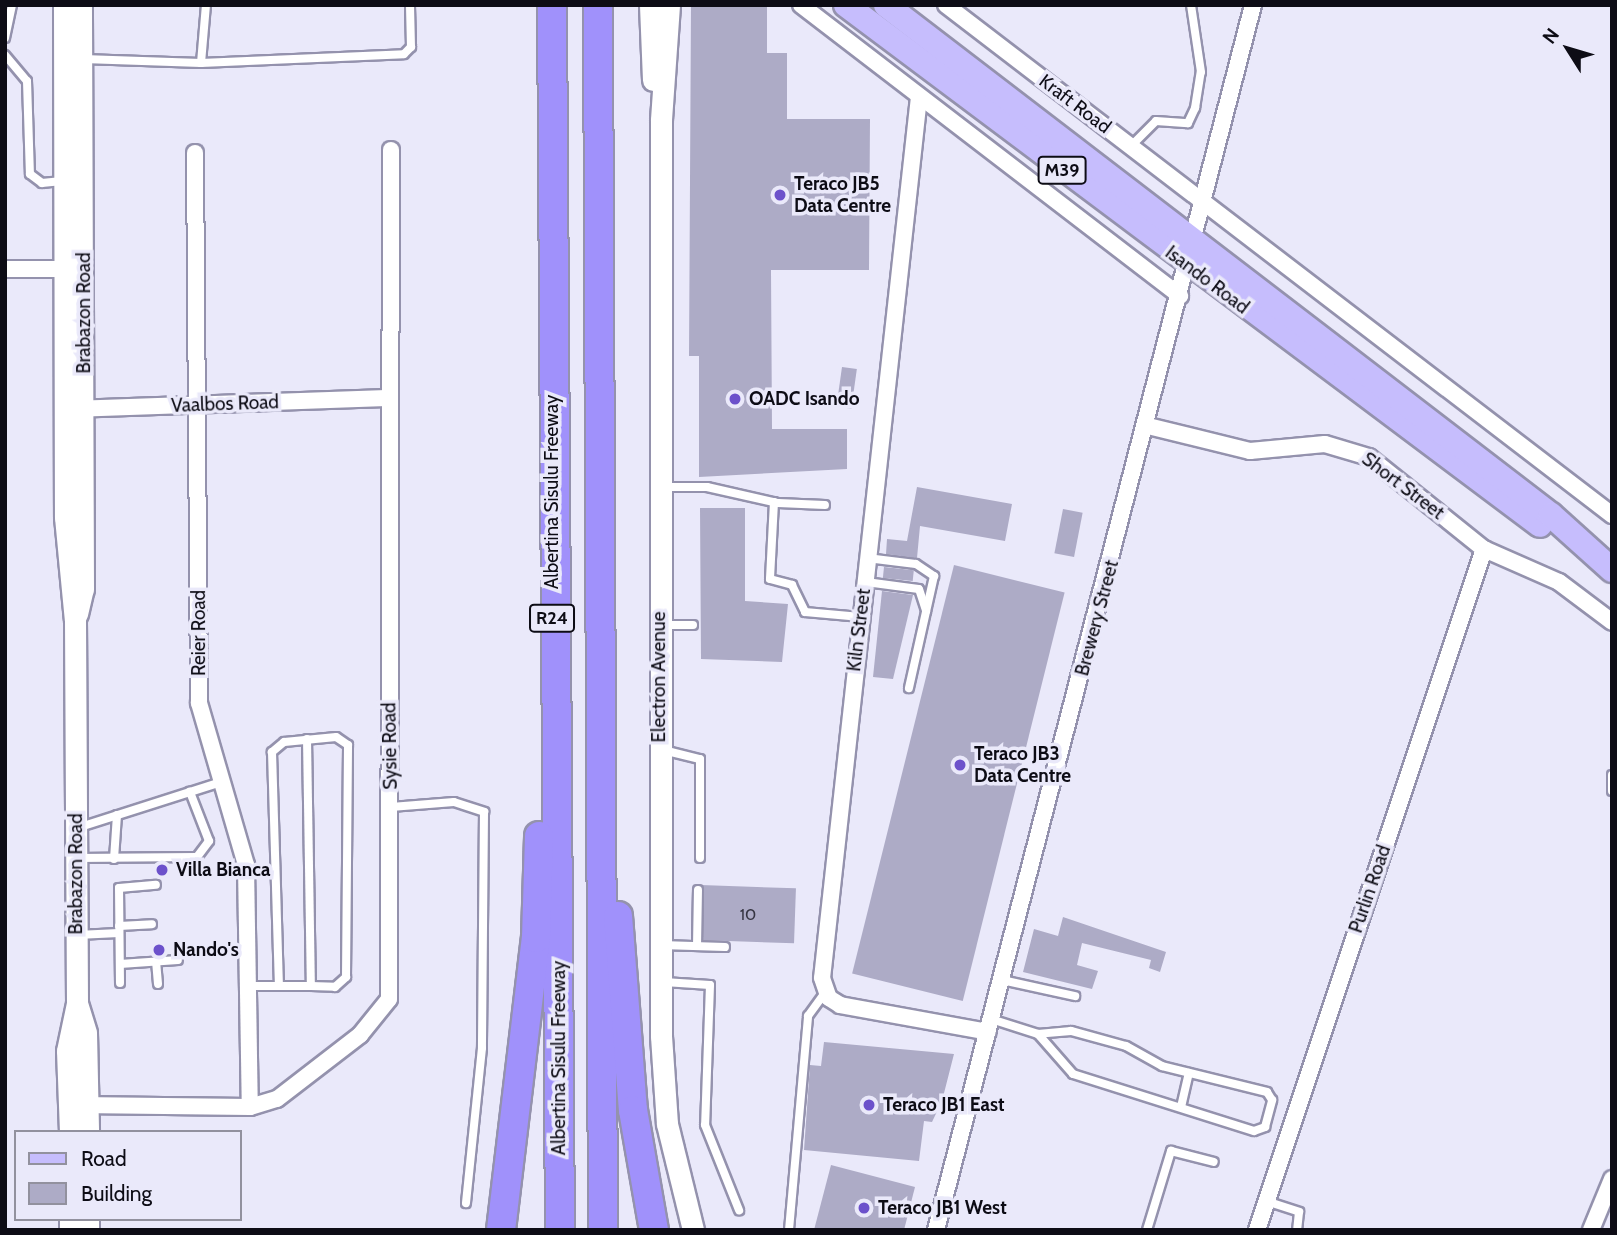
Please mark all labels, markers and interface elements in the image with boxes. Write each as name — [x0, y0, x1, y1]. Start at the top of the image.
north arrow — [1533, 14, 1603, 84]
text: N — [1538, 24, 1564, 48]
street label: Kraft Road — [1035, 70, 1115, 138]
road number: M39 — [1038, 155, 1086, 184]
place label: Teraco JB5 Data Centre — [794, 173, 891, 217]
marker: Teraco JB5 Data Centre — [772, 187, 788, 203]
street label: Isando Road — [1161, 241, 1253, 319]
street label: Brabazon Road — [73, 252, 95, 374]
place label: OADC Isando — [749, 388, 859, 410]
street label: Vaalbos Road — [171, 391, 279, 417]
marker: OADC Isando — [727, 391, 743, 407]
street label: Albertina Sisulu Freeway — [541, 395, 563, 589]
street label: Short Street — [1357, 448, 1449, 524]
street label: Brewery Street — [1071, 558, 1123, 678]
street label: Kiln Street — [843, 587, 875, 673]
street label: Reier Road — [188, 590, 210, 676]
road number: R24 — [528, 604, 576, 632]
street label: Electron Avenue — [648, 611, 670, 743]
street label: Sysie Road — [378, 702, 402, 790]
place label: Teraco JB3 Data Centre — [974, 743, 1071, 787]
marker: Teraco JB3 Data Centre — [952, 757, 968, 773]
street label: Brabazon Road — [65, 813, 87, 935]
street label: Purlin Road — [1344, 842, 1396, 936]
place label: Villa Bianca — [176, 859, 270, 881]
marker: Villa Bianca — [154, 862, 170, 878]
house number: 10 — [740, 905, 756, 925]
place label: Nando's — [173, 939, 239, 961]
marker: Nando's — [151, 942, 167, 958]
street label: Albertina Sisulu Freeway — [548, 961, 570, 1155]
place label: Teraco JB1 East — [883, 1094, 1005, 1116]
marker: Teraco JB1 East — [861, 1097, 877, 1113]
legend — [14, 1130, 242, 1221]
text: Road — [81, 1146, 127, 1171]
text: Building — [81, 1181, 152, 1206]
place label: Teraco JB1 West — [878, 1197, 1007, 1219]
marker: Teraco JB1 West — [856, 1200, 872, 1216]

